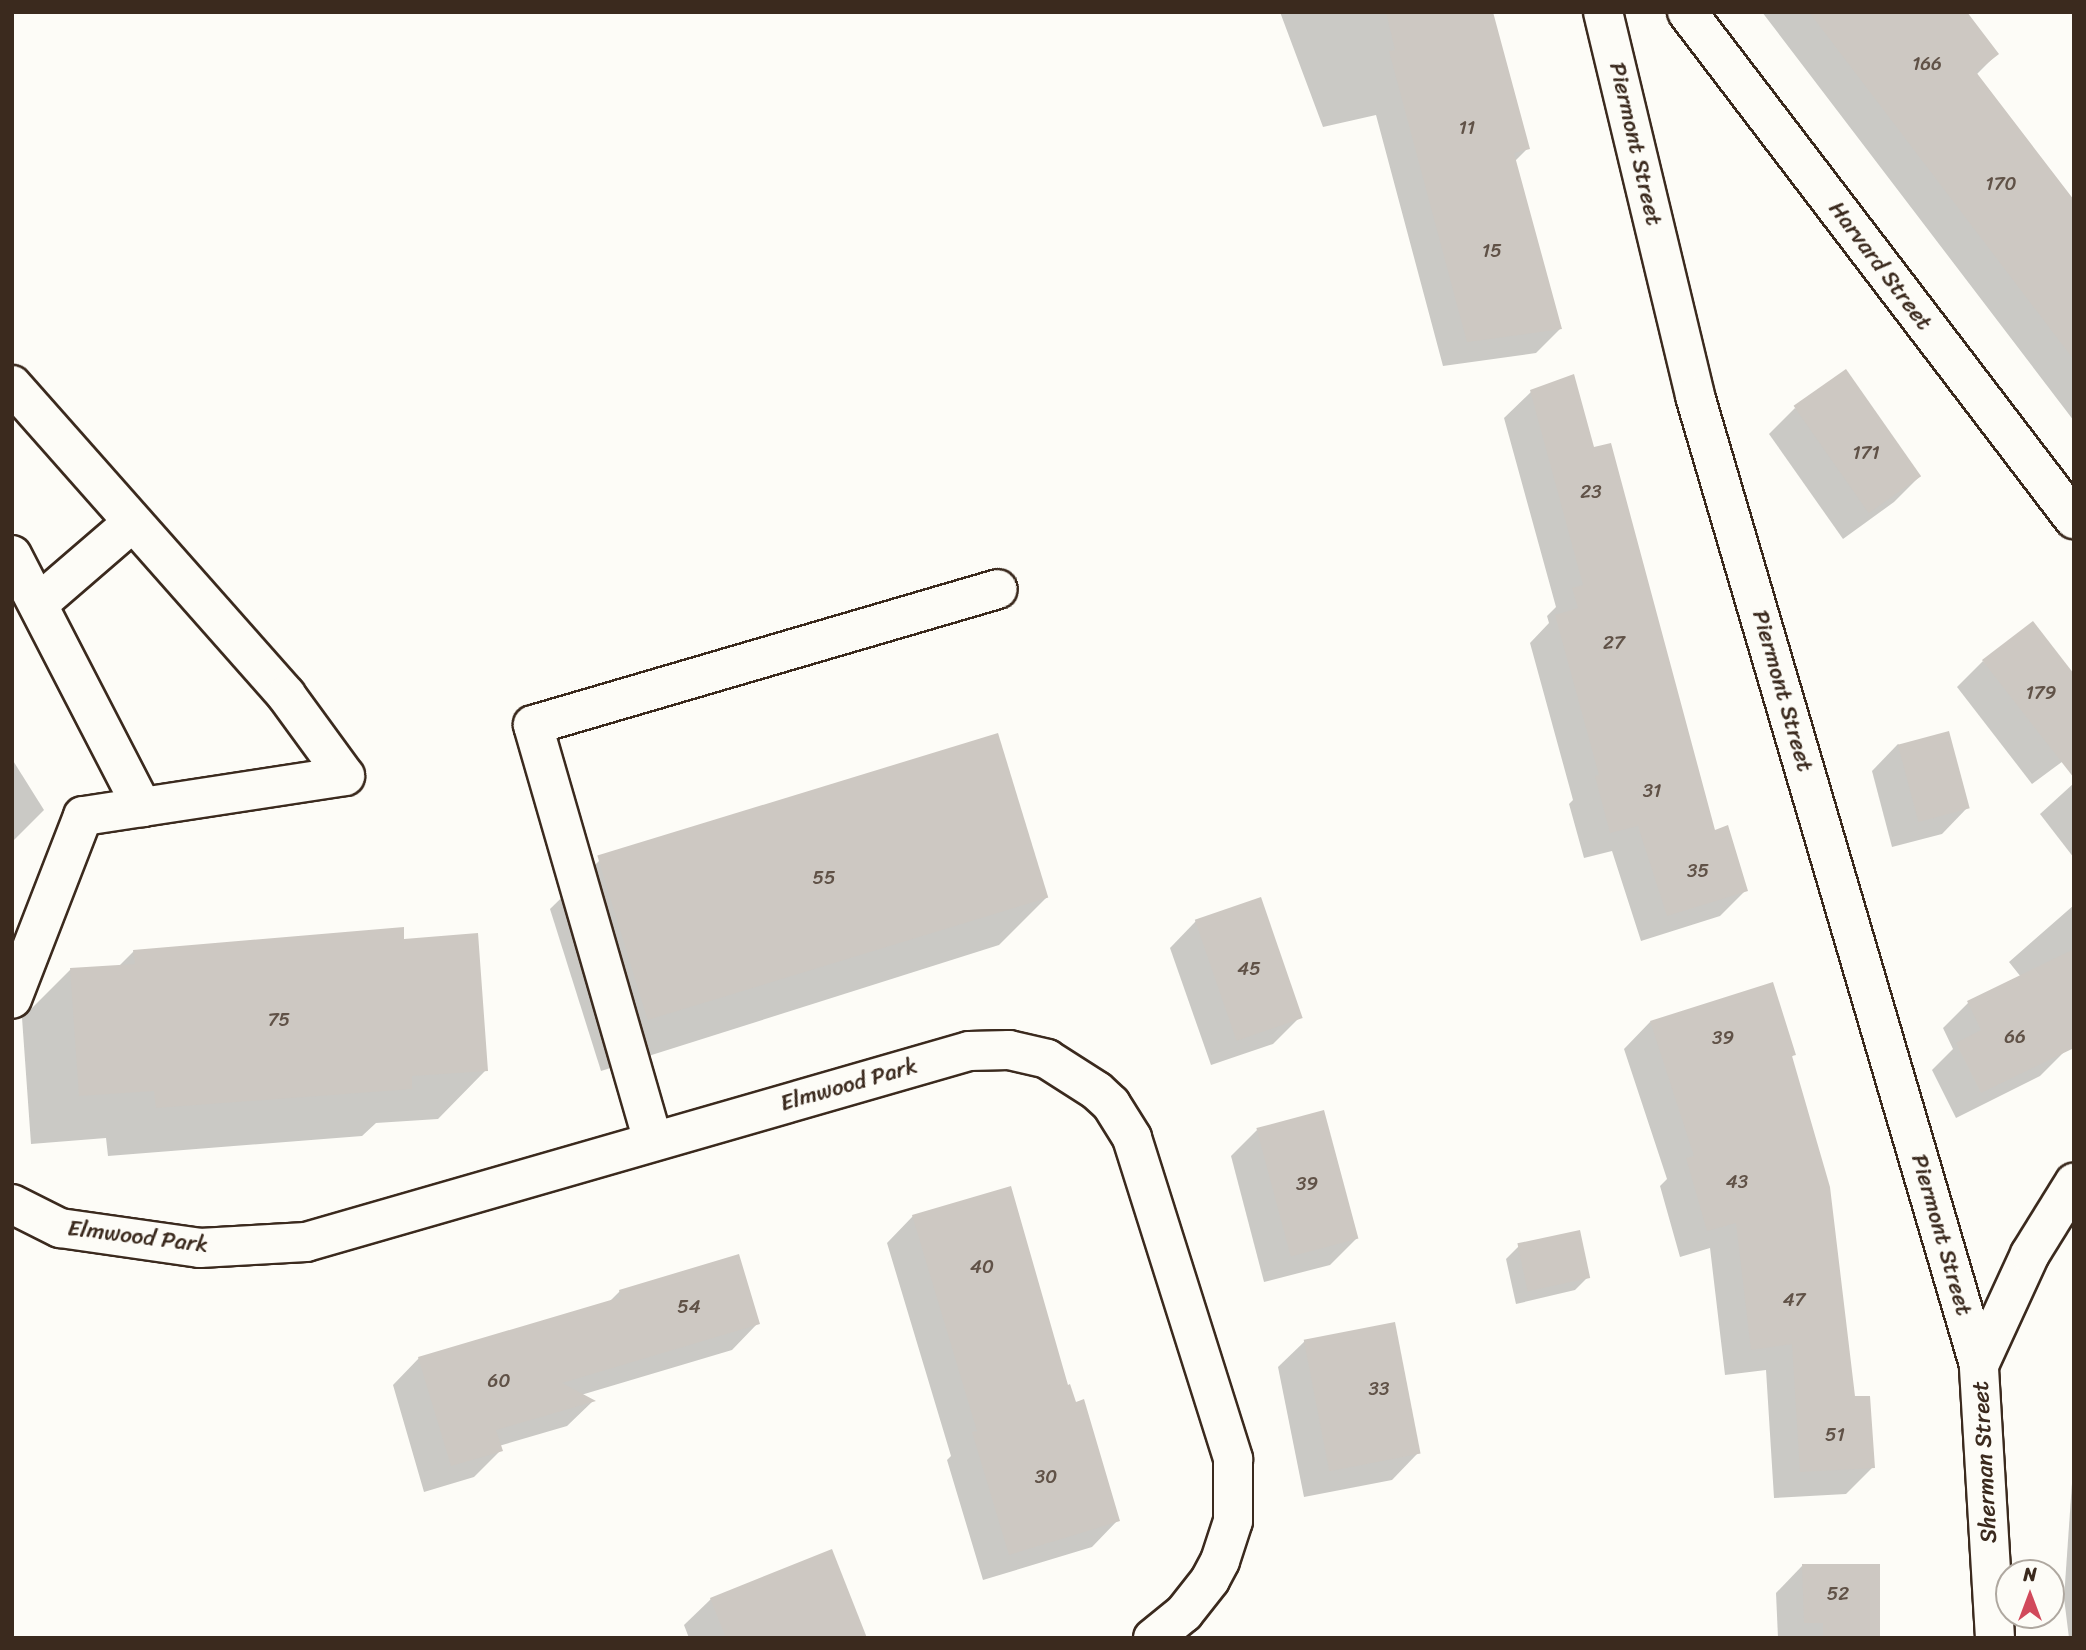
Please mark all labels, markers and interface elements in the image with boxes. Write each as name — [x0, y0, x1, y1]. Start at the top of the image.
house number: 166 — [1912, 53, 1942, 75]
street label: Piermont Street — [1603, 60, 1667, 228]
house number: 11 — [1459, 117, 1475, 139]
house number: 170 — [1985, 173, 2017, 195]
street label: Harvard Street — [1823, 196, 1937, 336]
house number: 15 — [1482, 240, 1502, 262]
house number: 171 — [1852, 442, 1880, 464]
house number: 23 — [1580, 481, 1602, 503]
street label: Piermont Street — [1746, 607, 1818, 775]
house number: 27 — [1603, 632, 1625, 654]
house number: 179 — [2026, 682, 2056, 704]
house number: 31 — [1643, 780, 1661, 802]
house number: 35 — [1687, 860, 1709, 882]
house number: 55 — [812, 867, 836, 889]
house number: 45 — [1237, 958, 1261, 980]
house number: 75 — [268, 1009, 290, 1031]
house number: 66 — [2004, 1026, 2026, 1048]
house number: 39 — [1712, 1027, 1734, 1049]
street label: Elmwood Park — [777, 1052, 921, 1118]
street label: Piermont Street — [1905, 1151, 1977, 1319]
house number: 43 — [1726, 1171, 1748, 1193]
house number: 39 — [1296, 1173, 1318, 1195]
street label: Elmwood Park — [66, 1215, 210, 1259]
house number: 40 — [970, 1256, 994, 1278]
house number: 47 — [1783, 1289, 1805, 1311]
house number: 54 — [677, 1296, 701, 1318]
house number: 60 — [488, 1370, 510, 1392]
house number: 33 — [1369, 1378, 1389, 1400]
street label: Sherman Street — [1967, 1380, 2003, 1544]
house number: 51 — [1825, 1424, 1845, 1446]
house number: 30 — [1035, 1466, 1057, 1488]
text: N — [2023, 1558, 2037, 1591]
north arrow — [1995, 1559, 2065, 1629]
house number: 52 — [1827, 1583, 1849, 1605]

